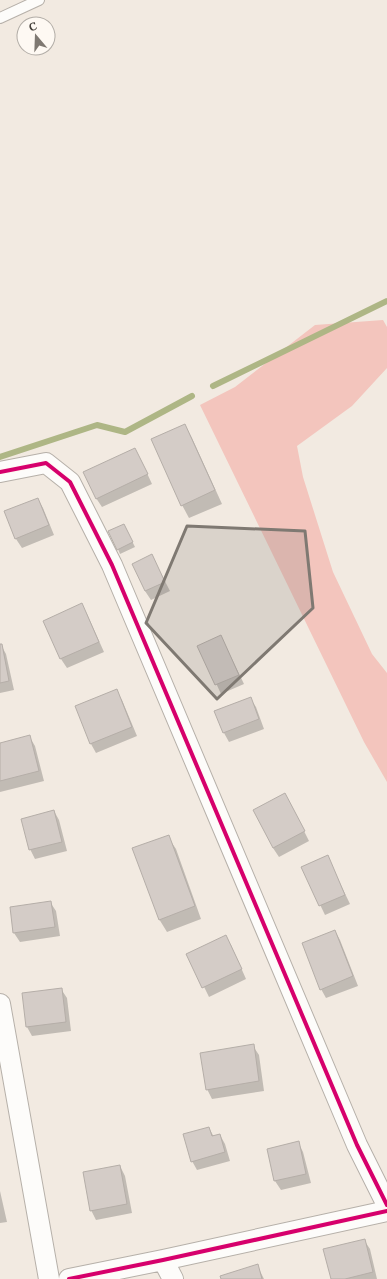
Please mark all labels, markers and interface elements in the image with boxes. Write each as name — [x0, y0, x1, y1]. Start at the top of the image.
north arrow — [16, 16, 56, 56]
text: С — [27, 19, 39, 34]

